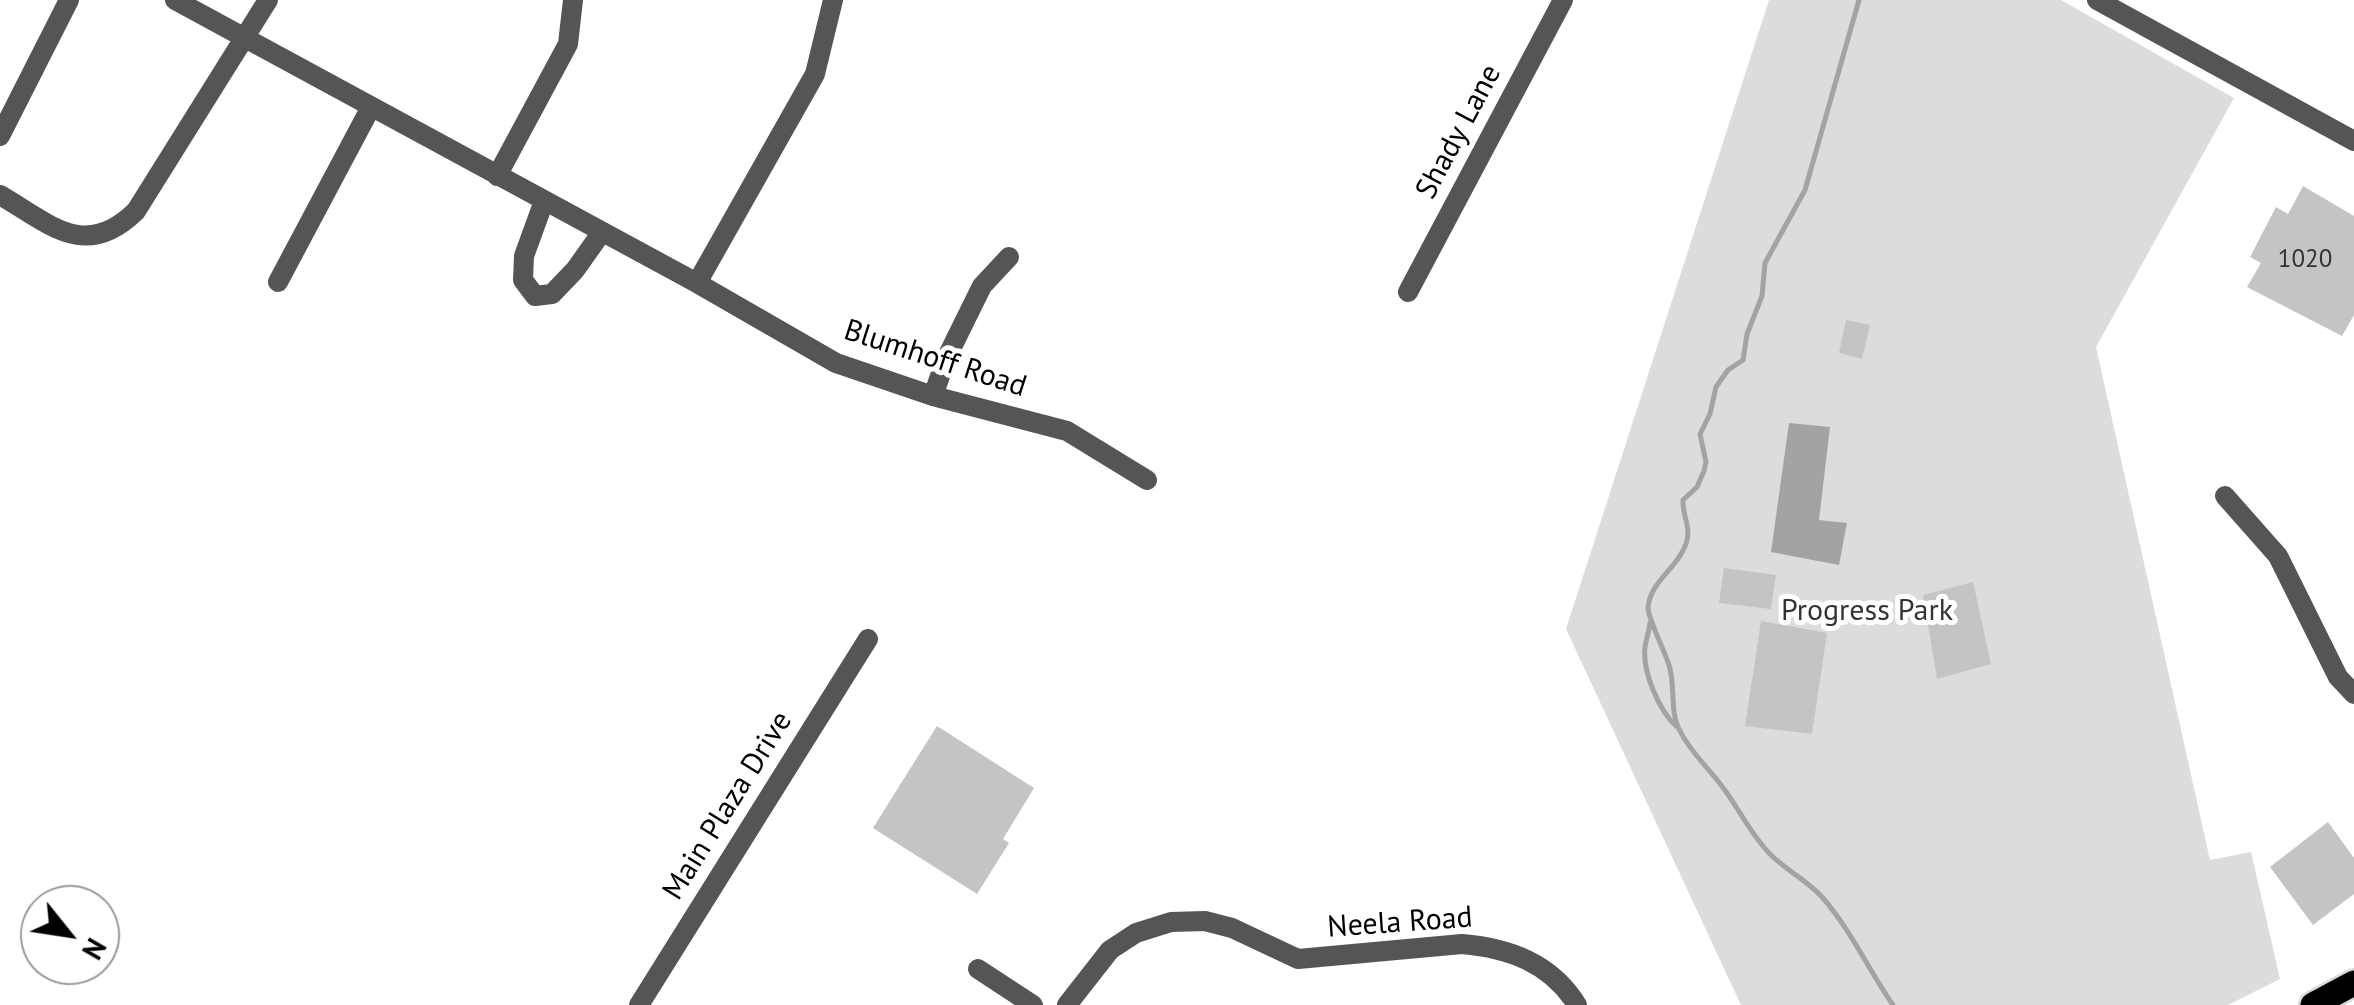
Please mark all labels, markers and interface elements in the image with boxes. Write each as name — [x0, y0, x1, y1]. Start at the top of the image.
street label: Shady Lane — [1409, 59, 1509, 205]
house number: 1020 — [2278, 245, 2332, 275]
street label: Blumhoff Road — [839, 313, 1031, 405]
park label: Progress Park — [1781, 593, 1953, 629]
street label: Main Plaza Drive — [656, 705, 800, 907]
north arrow — [20, 885, 120, 985]
street label: Neela Road — [1326, 900, 1474, 946]
text: N — [74, 932, 115, 966]

